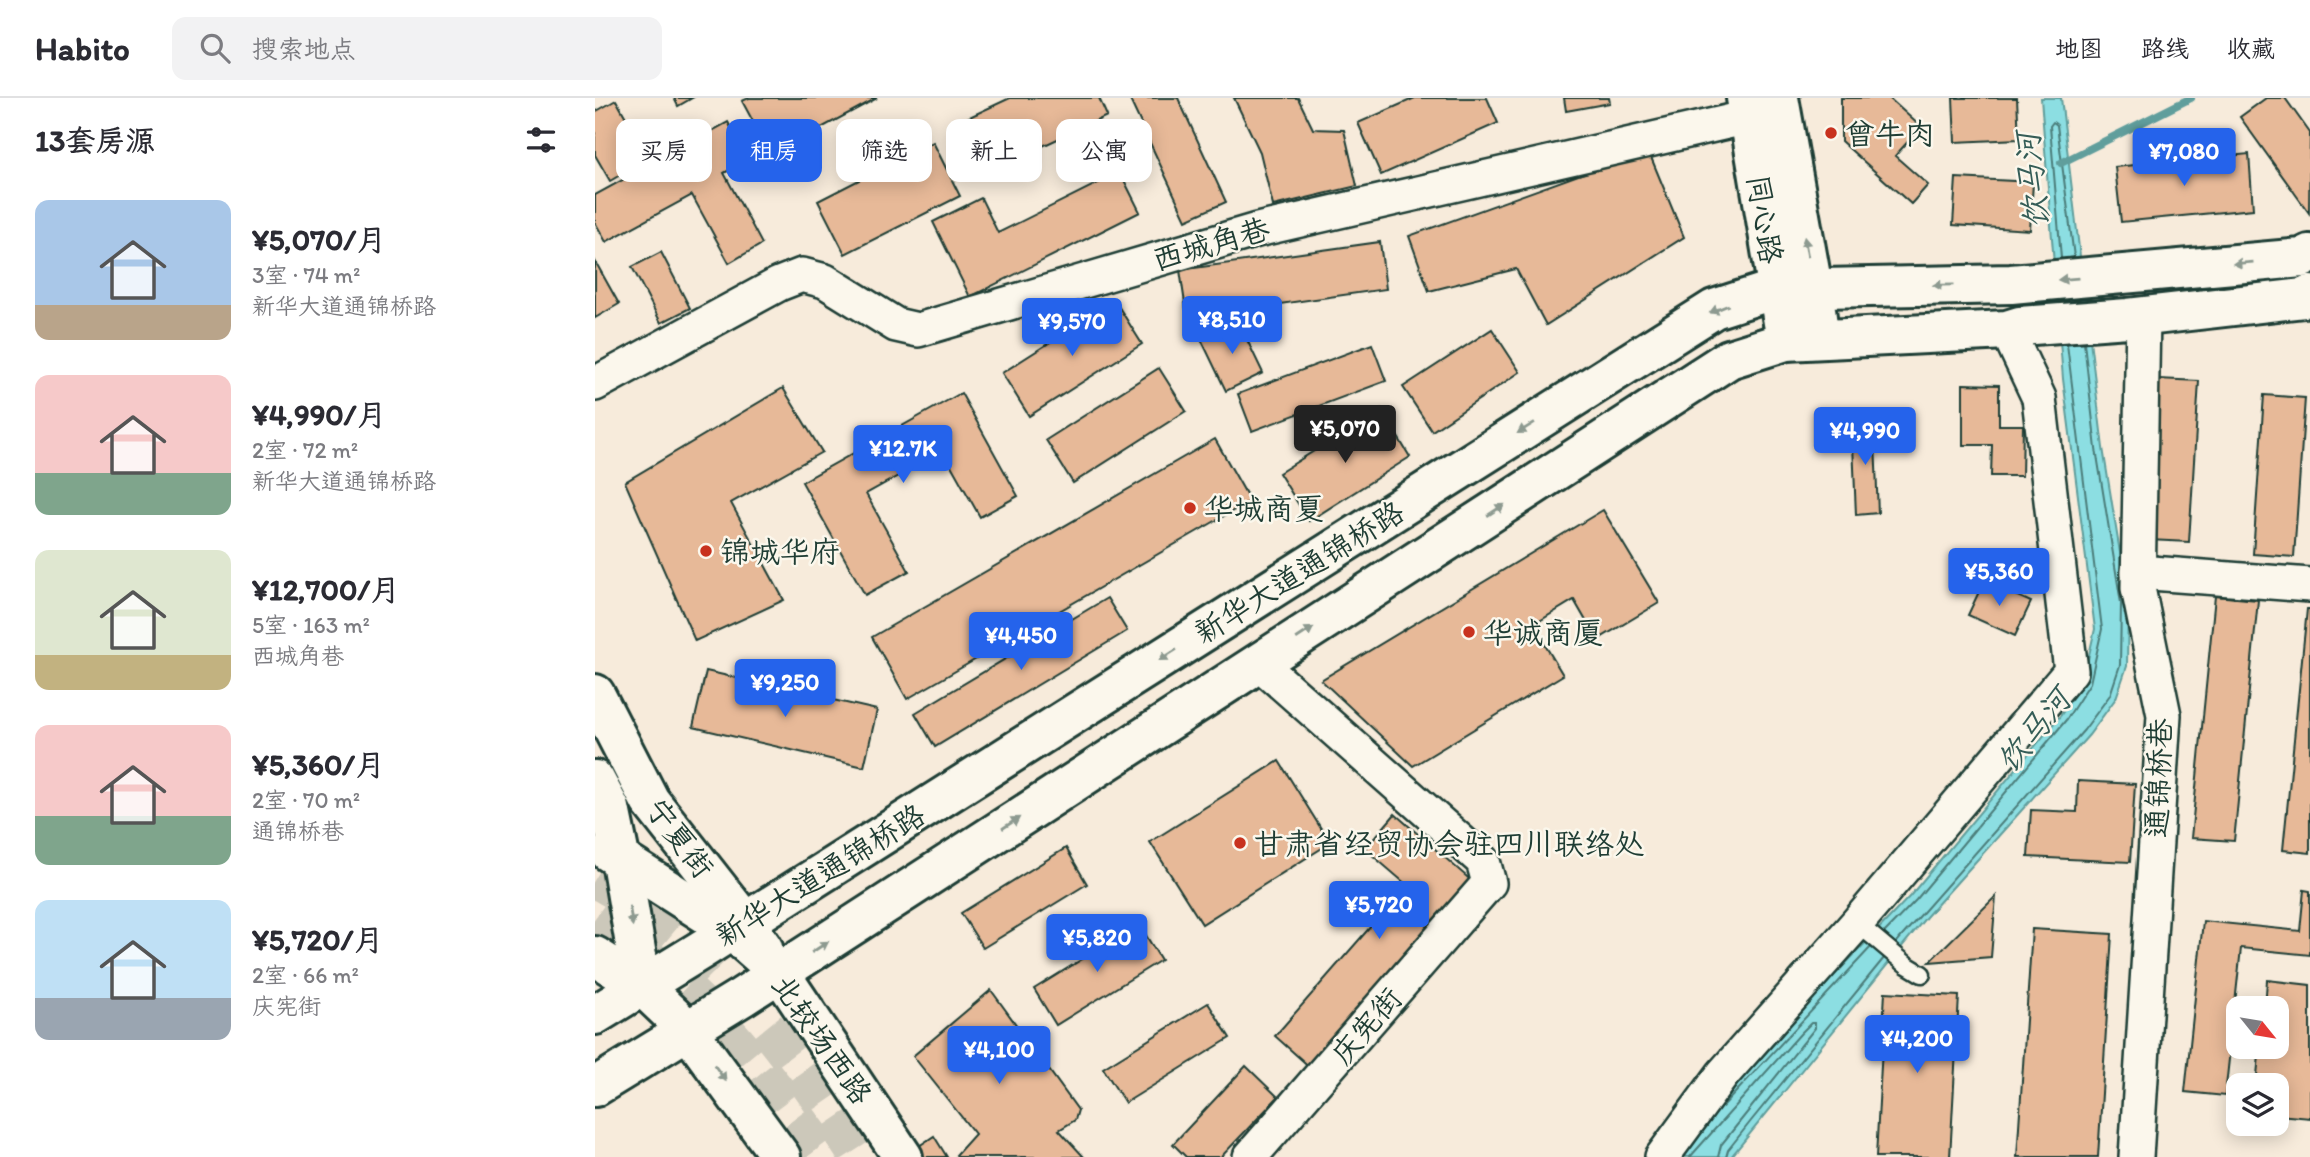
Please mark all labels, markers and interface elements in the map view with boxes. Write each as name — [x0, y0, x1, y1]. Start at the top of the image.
search box — [172, 17, 662, 80]
text: Habito — [35, 29, 130, 68]
icon: search — [196, 29, 234, 67]
text: 搜索地点 — [252, 33, 356, 65]
text: 地图 — [2055, 34, 2103, 63]
text: 路线 — [2141, 34, 2189, 63]
text: 收藏 — [2227, 34, 2275, 63]
place label: 曾牛肉 — [1845, 115, 1935, 152]
chip: 买房 — [616, 119, 712, 182]
chip: 租房 — [726, 119, 822, 182]
chip: 筛选 — [836, 119, 932, 182]
chip: 新上 — [946, 119, 1042, 182]
chip: 公寓 — [1056, 119, 1152, 182]
icon: filters — [522, 121, 560, 159]
text: 13套房源 — [35, 122, 155, 159]
marker: 曾牛肉 — [1823, 125, 1839, 141]
water label: 饮马河 — [2008, 125, 2056, 230]
pin: ¥7,080 — [2127, 129, 2241, 188]
text: ¥7,080 — [2149, 137, 2219, 165]
street label: 同心路 — [1740, 172, 1790, 266]
street label: 西城角巷 — [1148, 210, 1274, 278]
text: ¥5,070/月 — [252, 221, 386, 258]
icon: home — [91, 228, 175, 312]
one-way arrow — [1800, 236, 1811, 258]
one-way arrow — [2232, 258, 2254, 269]
text: 3室 · 74 m² — [252, 261, 360, 289]
one-way arrow — [2056, 274, 2078, 285]
one-way arrow — [1932, 279, 1954, 291]
text: 新华大道通锦桥路 — [252, 292, 436, 320]
pin: ¥8,510 — [1175, 296, 1289, 356]
pin: ¥9,570 — [1015, 299, 1129, 358]
one-way arrow — [1708, 303, 1729, 314]
text: ¥8,510 — [1198, 305, 1266, 333]
text: ¥9,570 — [1038, 307, 1106, 335]
text: ¥4,990/月 — [252, 396, 386, 433]
icon: home — [91, 403, 175, 487]
pin: ¥5,070 — [1288, 406, 1402, 465]
pin: ¥4,990 — [1808, 408, 1922, 467]
text: ¥5,070 — [1310, 414, 1380, 442]
text: ¥4,990 — [1830, 416, 1900, 444]
one-way arrow — [1516, 422, 1535, 435]
pin: ¥12.7K — [846, 426, 960, 485]
text: ¥12.7K — [869, 434, 937, 462]
text: 2室 · 72 m² — [252, 436, 358, 464]
text: 新华大道通锦桥路 — [252, 467, 436, 495]
place label: 华城商夏 — [1204, 490, 1324, 527]
street label: 新华大道通锦桥路 — [1187, 493, 1411, 651]
marker: 华城商夏 — [1182, 500, 1198, 516]
one-way arrow — [1486, 503, 1506, 516]
place label: 锦城华府 — [720, 533, 840, 570]
marker: 锦城华府 — [698, 543, 714, 559]
pin: ¥5,360 — [1942, 548, 2056, 608]
text: ¥5,360 — [1964, 557, 2034, 585]
text: ¥12,700/月 — [252, 571, 400, 608]
icon: home — [91, 578, 175, 662]
text: 5室 · 163 m² — [252, 611, 370, 639]
pin: ¥4,450 — [964, 612, 1078, 672]
place label: 华诚商厦 — [1483, 614, 1603, 651]
text: ¥4,450 — [985, 621, 1057, 649]
marker: 华诚商厦 — [1461, 624, 1477, 640]
one-way arrow — [1295, 627, 1315, 640]
text: 西城角巷 — [252, 642, 344, 670]
one-way arrow — [1158, 648, 1177, 661]
pin: ¥9,250 — [728, 660, 842, 719]
text: ¥9,250 — [751, 668, 819, 696]
water label: 饮马河 — [1989, 677, 2082, 779]
street label: 通锦桥巷 — [2137, 717, 2179, 839]
text: ¥5,360/月 — [252, 746, 385, 783]
icon: home — [91, 753, 175, 837]
text: 2室 · 70 m² — [252, 786, 360, 814]
street label: 宁夏街 — [638, 791, 722, 885]
street label: 新华大道通锦桥路 — [708, 796, 932, 954]
text: 通锦桥巷 — [252, 817, 344, 845]
one-way arrow — [1001, 817, 1021, 830]
place label: 甘肃省经贸协会驻四川联络处 — [1254, 825, 1644, 862]
marker: 甘肃省经贸协会驻四川联络处 — [1232, 835, 1248, 851]
pin: ¥5,720 — [1322, 882, 1436, 941]
text: ¥5,720 — [1345, 890, 1413, 918]
one-way arrow — [626, 905, 637, 927]
pin: ¥5,820 — [1040, 914, 1154, 974]
text: ¥5,720/月 — [252, 921, 383, 958]
text: ¥5,820 — [1062, 923, 1132, 951]
icon: home — [91, 928, 175, 1012]
one-way arrow — [810, 940, 830, 953]
text: 2室 · 66 m² — [252, 961, 359, 989]
street label: 北较场西路 — [764, 967, 880, 1111]
street label: 庆宪街 — [1323, 980, 1409, 1072]
text: 庆宪街 — [252, 992, 321, 1020]
north arrow — [2226, 996, 2289, 1059]
map controls — [2226, 996, 2289, 1136]
pin: ¥4,200 — [1860, 1016, 1974, 1075]
text: ¥4,200 — [1881, 1024, 1953, 1052]
pin: ¥4,100 — [942, 1026, 1056, 1086]
text: ¥4,100 — [963, 1035, 1035, 1063]
one-way arrow — [712, 1064, 726, 1082]
button: layers — [2226, 1073, 2289, 1136]

